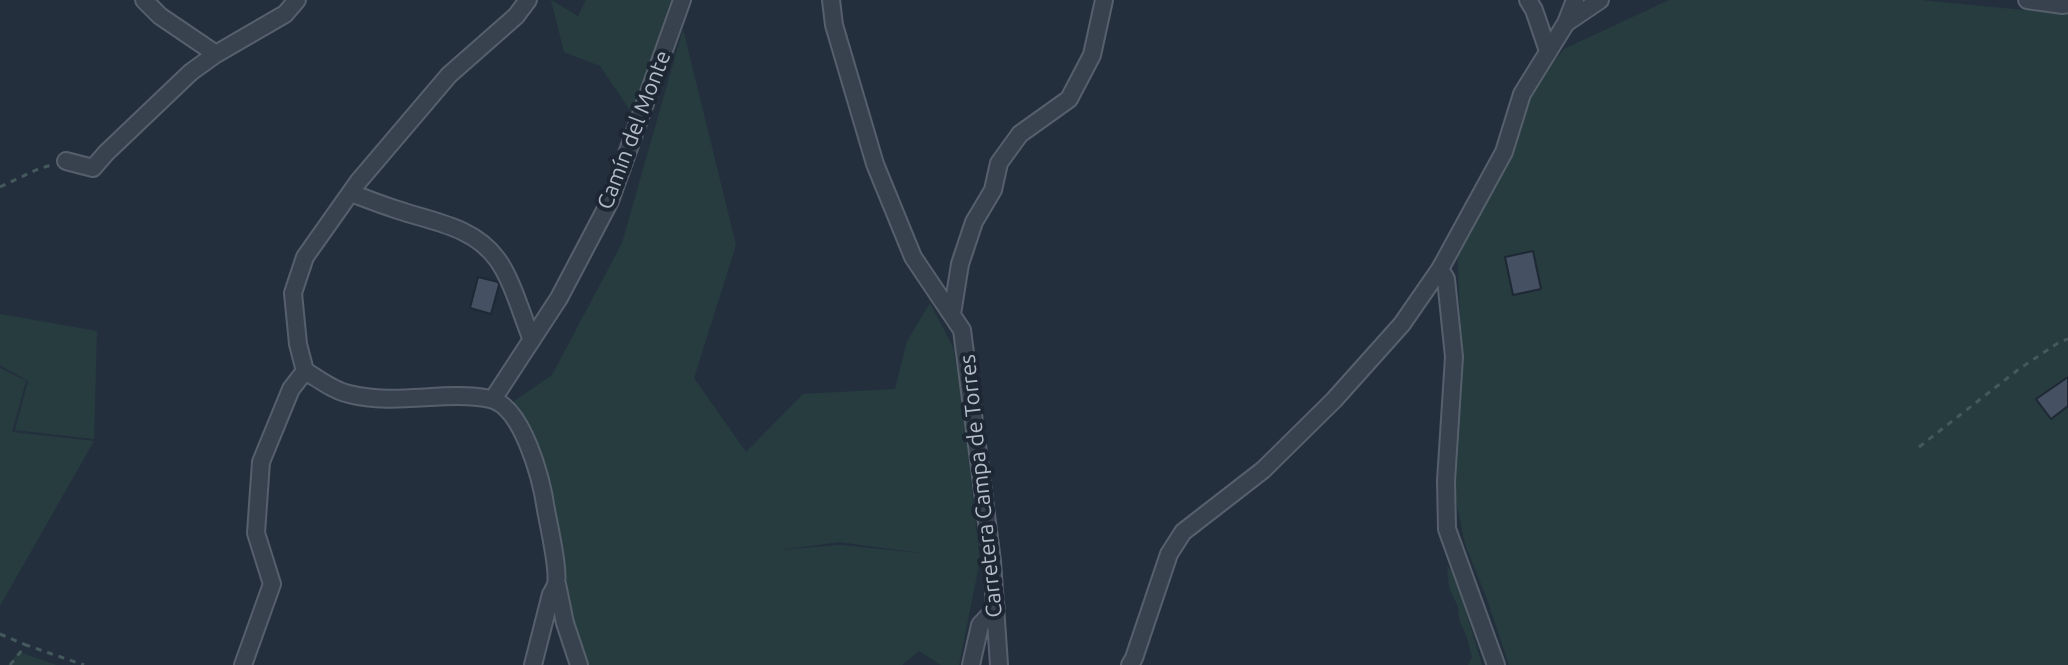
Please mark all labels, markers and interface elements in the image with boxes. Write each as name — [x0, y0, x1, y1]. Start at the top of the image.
street label: Camín del Monte — [592, 47, 676, 213]
street label: Carretera Campa de Torres — [954, 353, 1008, 619]

